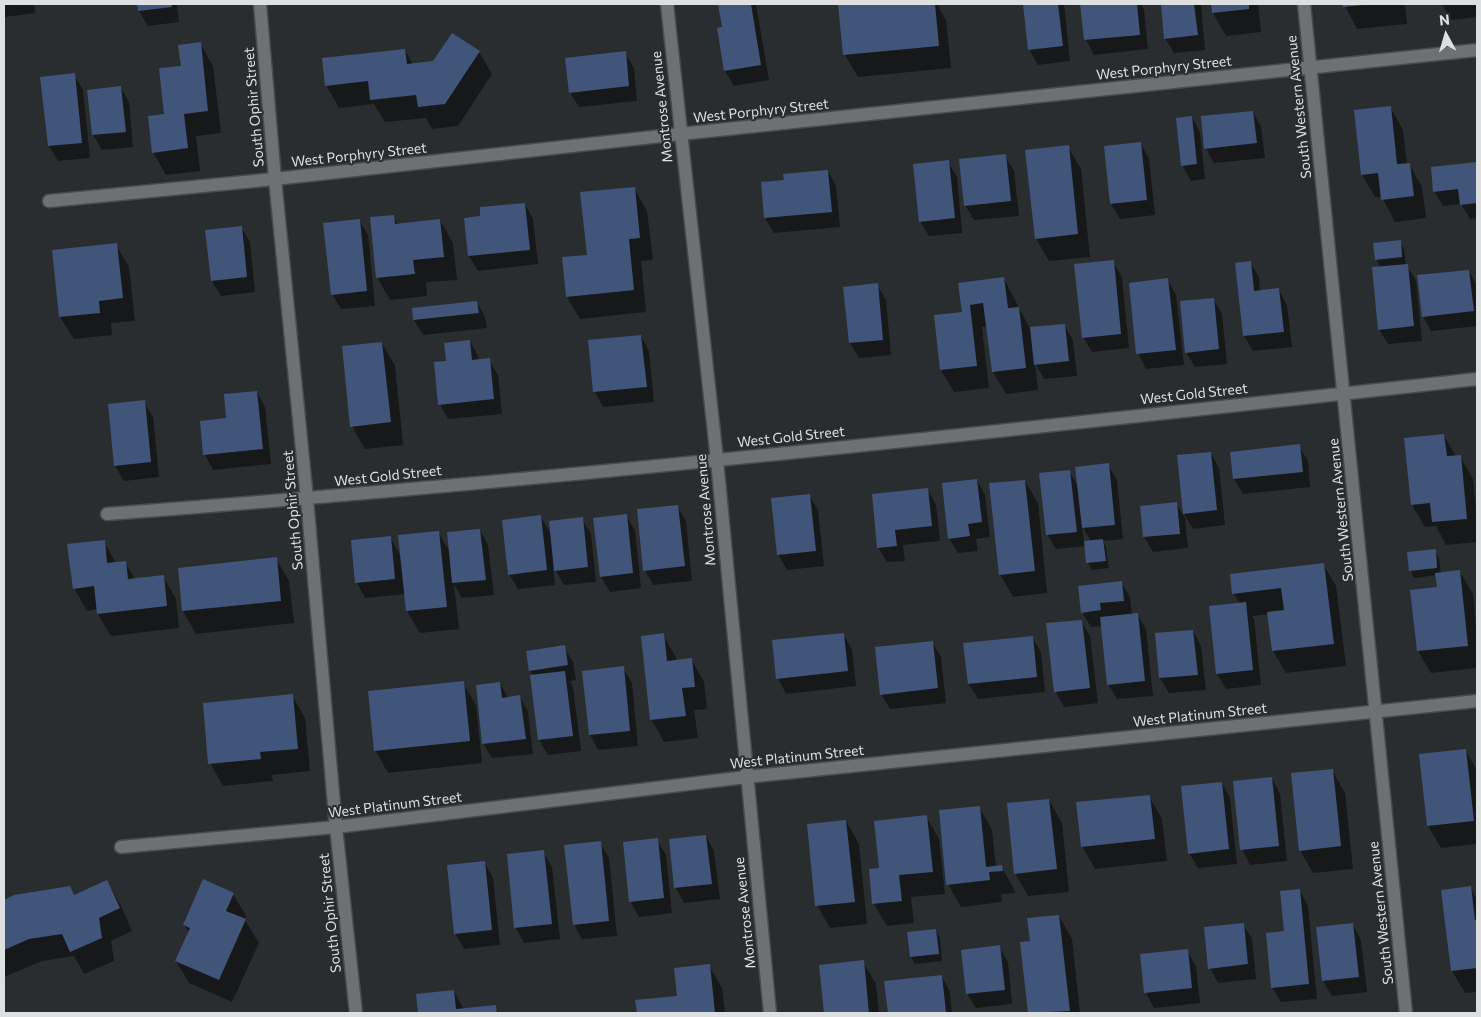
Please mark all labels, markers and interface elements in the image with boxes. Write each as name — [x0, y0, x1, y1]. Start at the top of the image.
north arrow — [1421, 10, 1471, 60]
text: N — [1438, 11, 1450, 29]
street label: South Western Avenue — [1283, 35, 1315, 179]
street label: South Ophir Street — [240, 46, 268, 168]
street label: Montrose Avenue — [648, 50, 676, 164]
street label: West Porphyry Street — [1095, 53, 1233, 83]
street label: West Porphyry Street — [692, 96, 830, 126]
street label: West Porphyry Street — [290, 140, 428, 170]
street label: West Gold Street — [1139, 380, 1249, 408]
street label: West Gold Street — [736, 423, 846, 451]
street label: South Western Avenue — [1325, 438, 1357, 582]
street label: South Ophir Street — [279, 449, 307, 571]
street label: Montrose Avenue — [693, 453, 719, 567]
street label: West Gold Street — [333, 462, 443, 490]
street label: West Platinum Street — [1132, 700, 1268, 730]
street label: West Platinum Street — [729, 742, 865, 772]
street label: West Platinum Street — [327, 788, 463, 822]
street label: South Western Avenue — [1365, 841, 1397, 985]
street label: South Ophir Street — [315, 852, 345, 974]
street label: Montrose Avenue — [731, 856, 759, 970]

